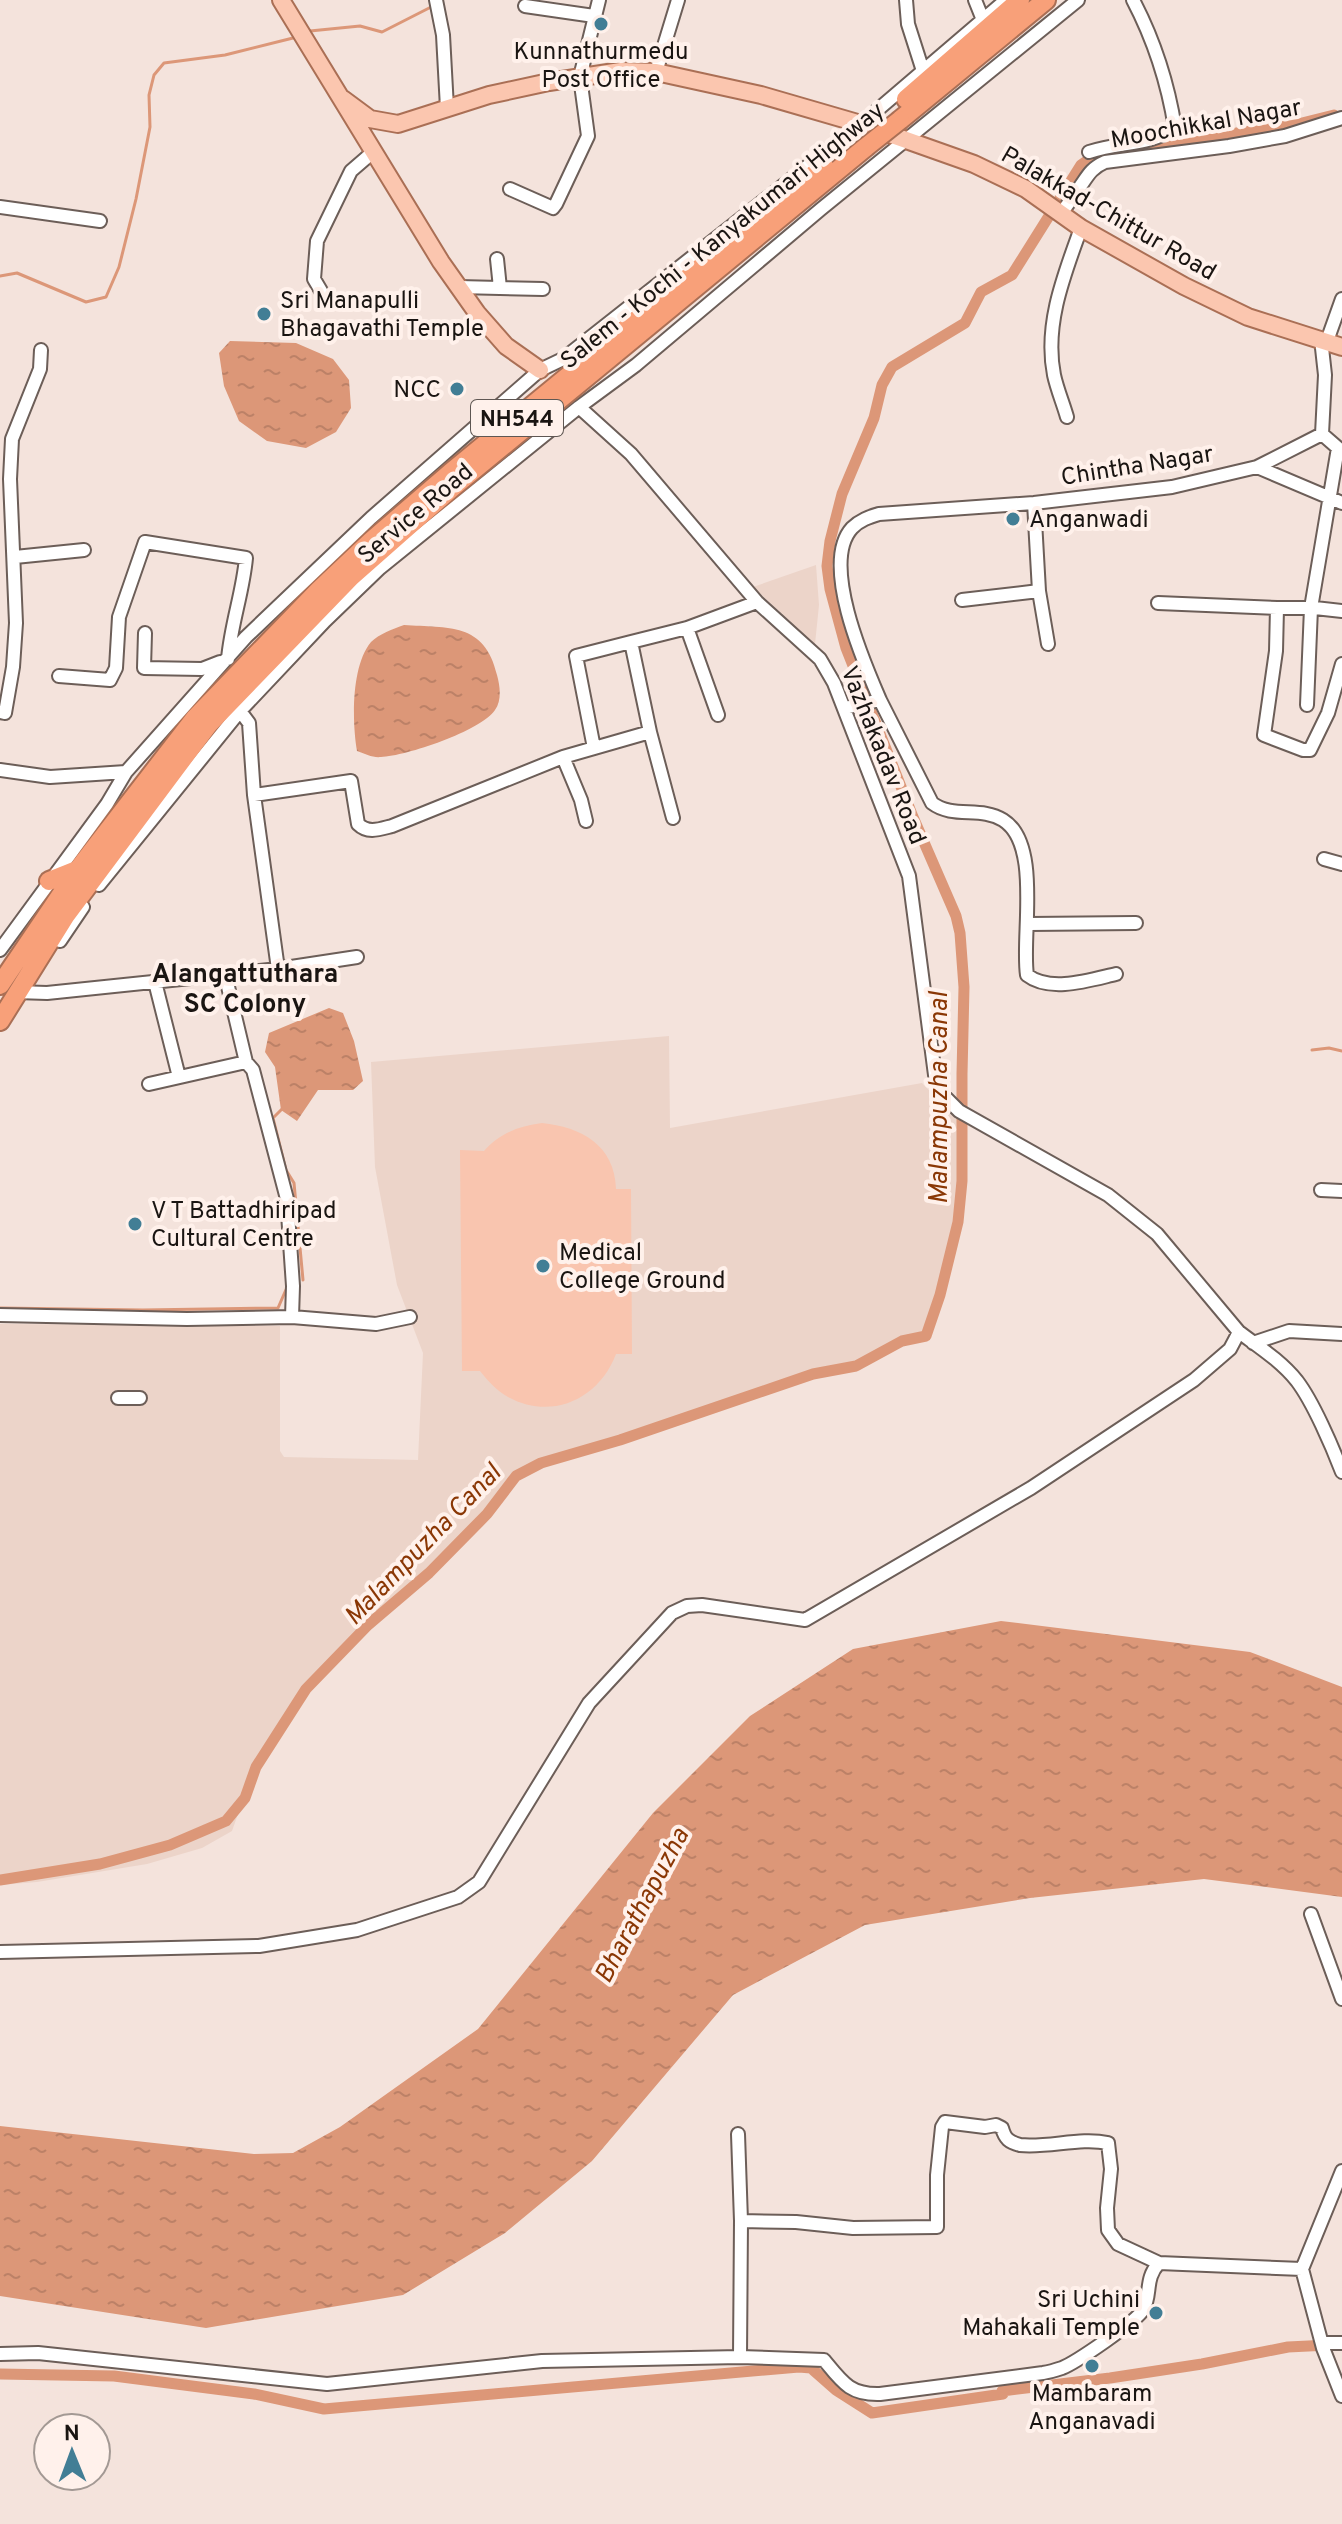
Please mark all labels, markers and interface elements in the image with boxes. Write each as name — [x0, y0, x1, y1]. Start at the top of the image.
marker: Kunnathurmedu Post Office — [592, 15, 610, 33]
place label: Kunnathurmedu Post Office — [513, 38, 689, 96]
street label: Moochikkal Nagar — [1109, 93, 1304, 157]
street label: Salem - Kochi - Kanyakumari Highway — [555, 96, 891, 377]
street label: Palakkad-Chittur Road — [995, 141, 1221, 289]
place label: Sri Manapulli Bhagavathi Temple — [280, 287, 484, 345]
marker: Sri Manapulli Bhagavathi Temple — [255, 305, 273, 323]
place label: NCC — [393, 376, 441, 406]
marker: NCC — [448, 380, 466, 398]
road number: NH544 — [471, 400, 563, 436]
street label: Chintha Nagar — [1059, 440, 1216, 494]
street label: Service Road — [353, 458, 480, 571]
place label: Anganwadi — [1029, 506, 1149, 536]
marker: Anganwadi — [1004, 510, 1022, 528]
street label: Vazhakadav Road — [833, 662, 932, 849]
district label: Alangattuthara SC Colony — [152, 959, 338, 1022]
water label: Malampuzha Canal — [924, 990, 957, 1204]
place label: V T Battadhiripad Cultural Centre — [151, 1197, 337, 1255]
marker: V T Battadhiripad Cultural Centre — [126, 1215, 144, 1233]
place label: Medical College Ground — [559, 1239, 726, 1297]
marker: Medical College Ground — [534, 1257, 552, 1275]
water label: Malampuzha Canal — [338, 1457, 510, 1634]
water label: Bharathapuzha — [588, 1822, 698, 1989]
place label: Sri Uchini Mahakali Temple — [962, 2286, 1140, 2344]
marker: Sri Uchini Mahakali Temple — [1147, 2304, 1165, 2322]
marker: Mambaram Anganavadi — [1083, 2357, 1101, 2375]
place label: Mambaram Anganavadi — [1028, 2380, 1156, 2438]
north arrow — [32, 2412, 112, 2492]
text: N — [64, 2421, 80, 2448]

